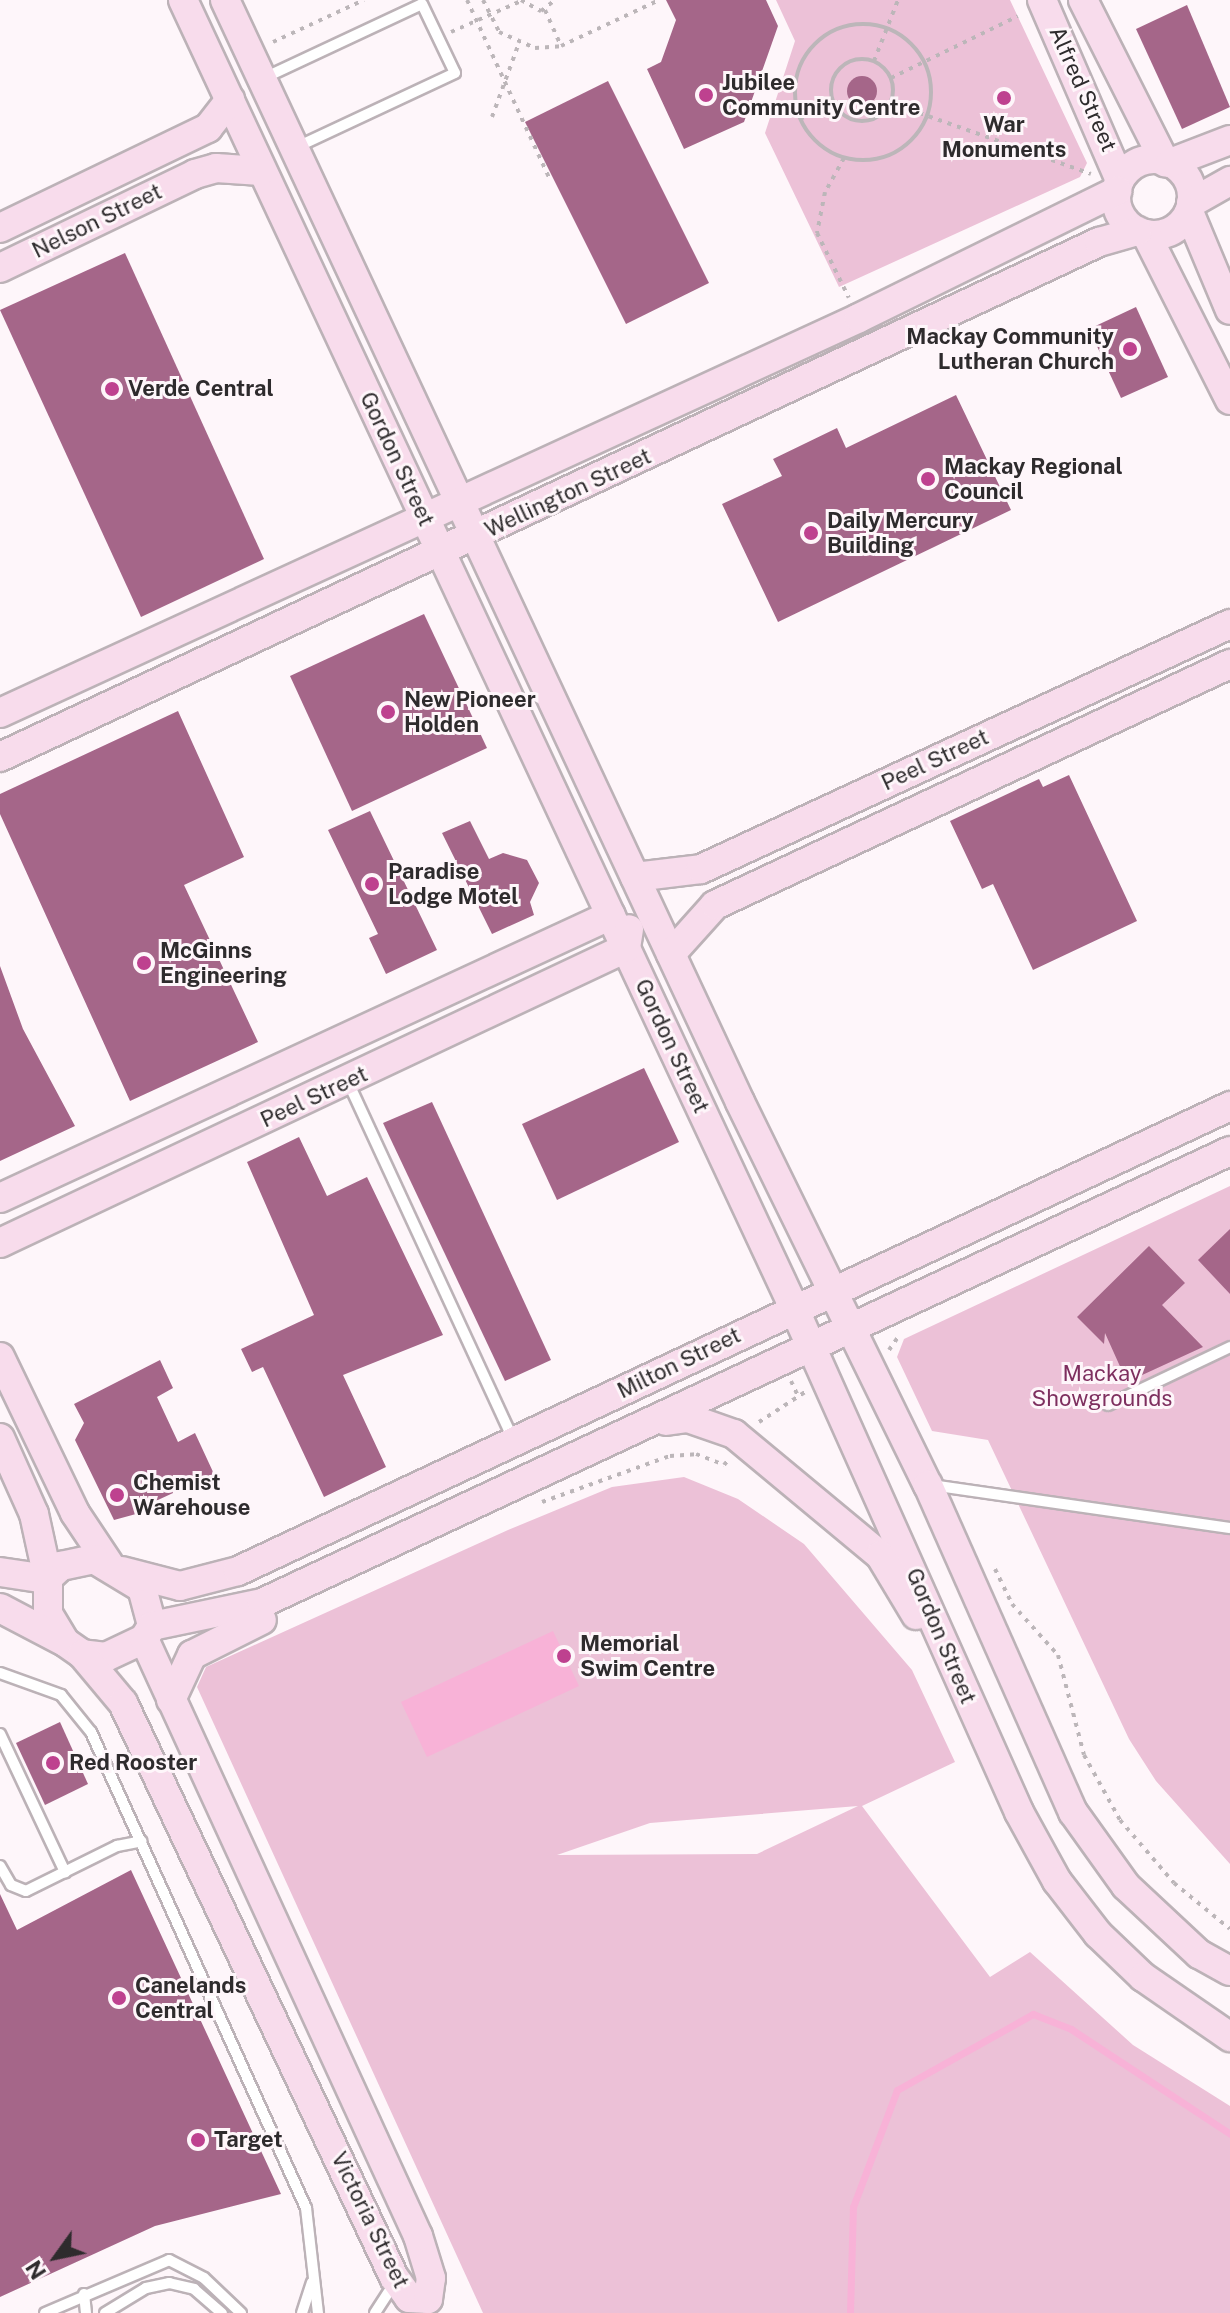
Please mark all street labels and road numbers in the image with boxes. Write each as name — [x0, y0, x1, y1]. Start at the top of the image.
street label: Alfred Street — [1044, 22, 1122, 156]
street label: Nelson Street — [28, 178, 166, 264]
street label: Gordon Street — [354, 388, 440, 530]
street label: Wellington Street — [481, 443, 655, 543]
street label: Peel Street — [877, 724, 993, 796]
street label: Gordon Street — [629, 975, 715, 1117]
street label: Peel Street — [256, 1061, 372, 1133]
street label: Milton Street — [613, 1322, 745, 1404]
street label: Gordon Street — [901, 1564, 981, 1708]
street label: Victoria Street — [326, 2148, 414, 2292]

